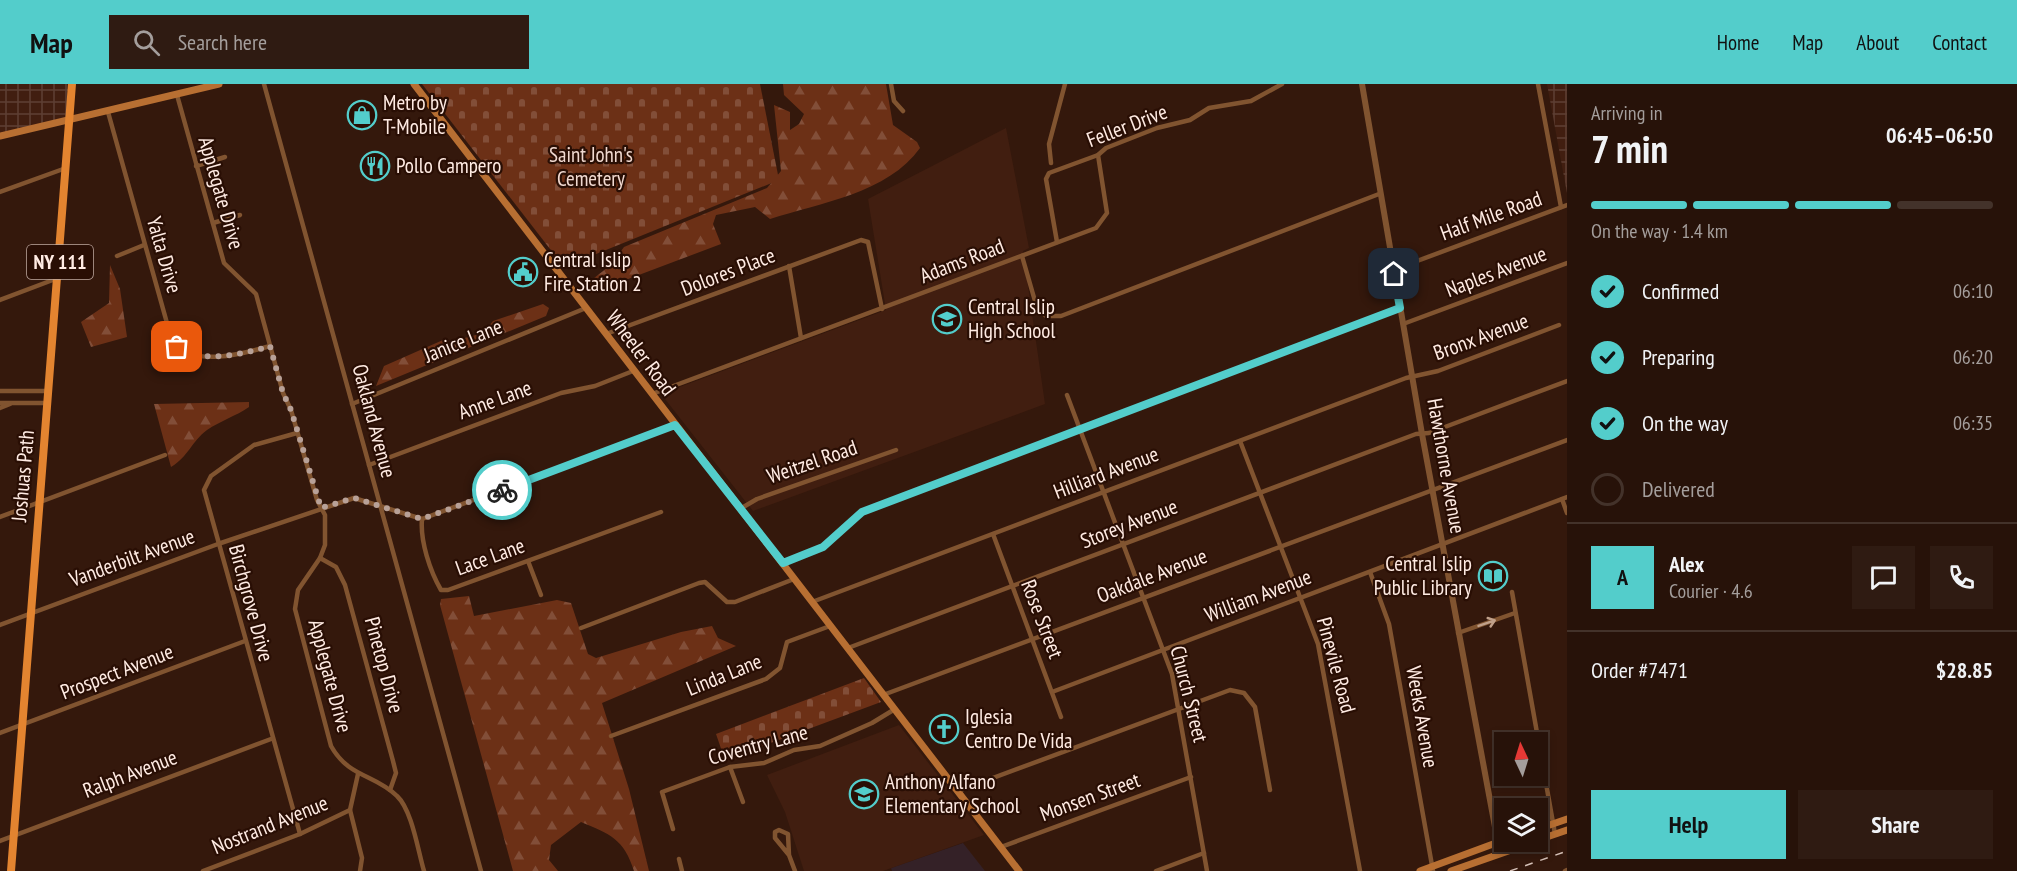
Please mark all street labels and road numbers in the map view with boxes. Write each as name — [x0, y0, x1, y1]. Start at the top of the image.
street label: Feller Drive — [1083, 98, 1171, 153]
street label: Applegate Drive — [193, 133, 250, 252]
street label: Half Mile Road — [1436, 185, 1545, 246]
street label: Yalta Drive — [141, 213, 188, 296]
street label: Adams Road — [916, 232, 1008, 289]
street label: Naples Avenue — [1441, 240, 1550, 303]
street label: Dolores Place — [677, 241, 779, 302]
road number: NY 111 — [27, 245, 93, 279]
street label: Wheeler Road — [600, 305, 682, 401]
street label: Bronx Avenue — [1430, 307, 1532, 366]
street label: Janice Lane — [419, 313, 506, 369]
street label: Oakland Avenue — [346, 361, 403, 481]
street label: Anne Lane — [454, 374, 535, 425]
street label: Hawthorne Avenue — [1421, 396, 1472, 536]
street label: Joshuas Path — [5, 429, 40, 524]
street label: Weitzel Road — [763, 434, 860, 490]
street label: Hilliard Avenue — [1049, 440, 1162, 505]
street label: Storey Avenue — [1076, 493, 1181, 554]
street label: Vanderbilt Avenue — [65, 522, 198, 593]
street label: Lace Lane — [451, 532, 528, 581]
street label: Birchgrove Drive — [223, 541, 280, 664]
street label: Oakdale Avenue — [1093, 542, 1211, 609]
street label: William Avenue — [1201, 563, 1315, 628]
street label: Rose Street — [1015, 576, 1070, 662]
street label: Pinetop Drive — [359, 614, 410, 716]
street label: Pinevile Road — [1311, 614, 1362, 716]
street label: Applegate Drive — [302, 616, 359, 735]
street label: Prospect Avenue — [57, 638, 177, 705]
street label: Church Street — [1164, 643, 1215, 745]
street label: Linda Lane — [682, 647, 766, 702]
street label: Weeks Avenue — [1400, 664, 1445, 770]
street label: Coventry Lane — [705, 718, 811, 771]
street label: Ralph Avenue — [79, 743, 181, 804]
street label: Monsen Street — [1036, 766, 1144, 827]
street label: Nostrand Avenue — [208, 789, 332, 860]

